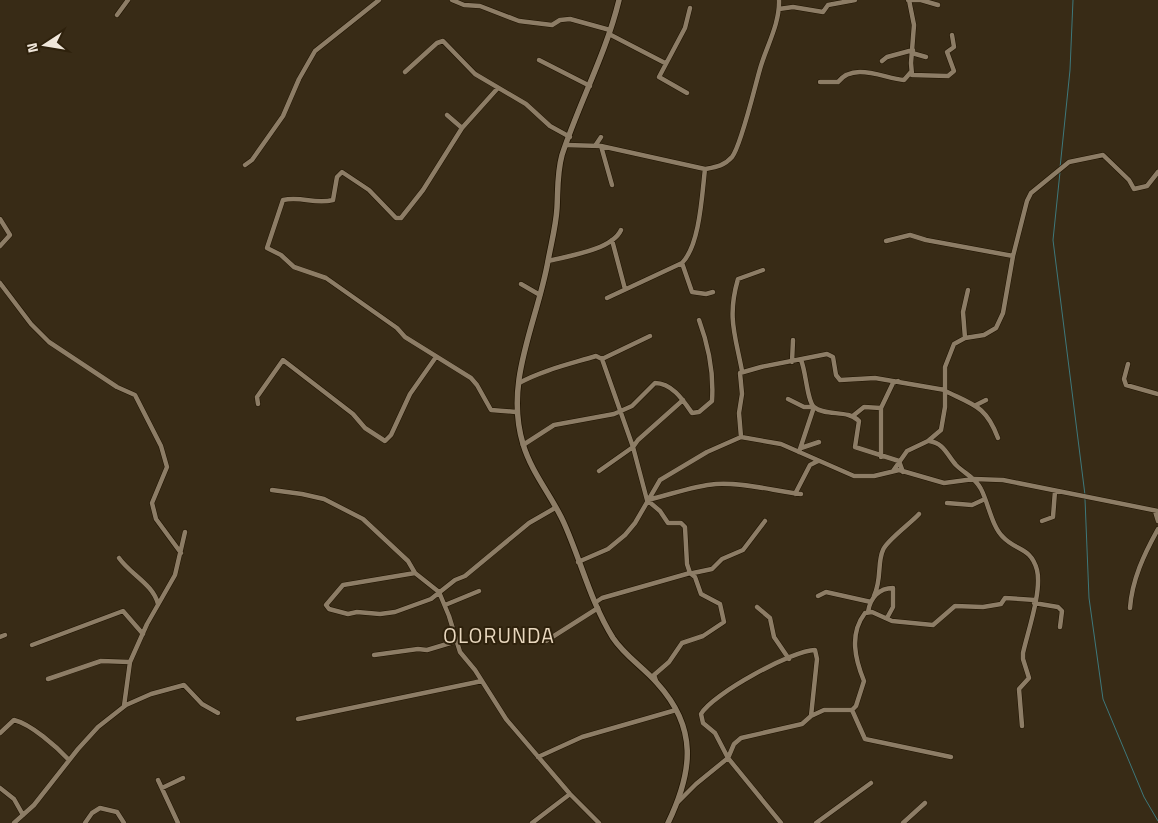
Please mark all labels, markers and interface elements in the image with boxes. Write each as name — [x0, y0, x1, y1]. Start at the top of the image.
north arrow — [20, 20, 70, 70]
text: N — [21, 41, 43, 55]
district label: OLORUNDA — [443, 619, 555, 651]

